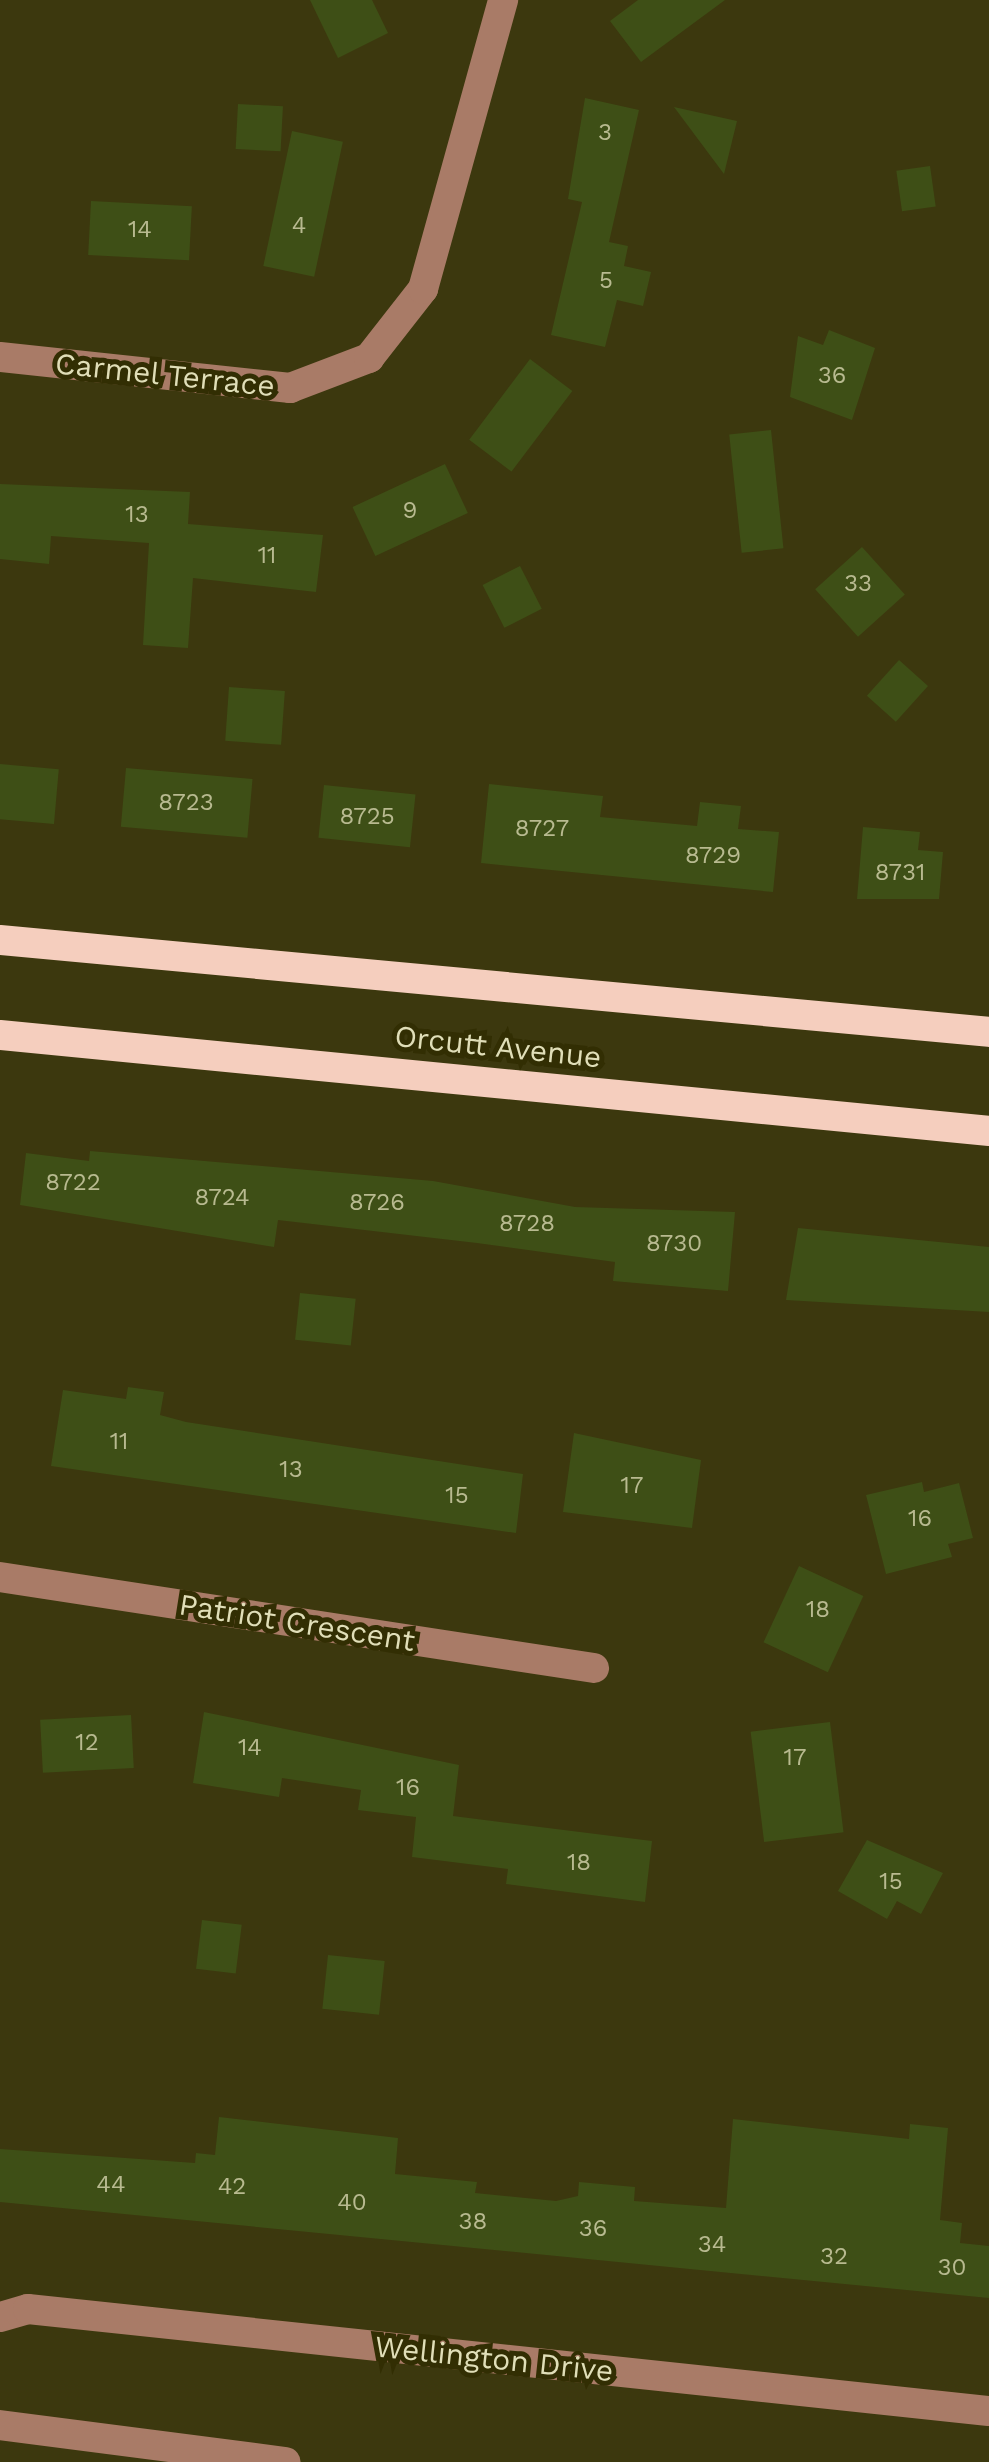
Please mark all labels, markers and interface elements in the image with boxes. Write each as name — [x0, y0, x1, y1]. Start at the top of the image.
house number: 3 — [598, 119, 612, 147]
house number: 4 — [292, 212, 306, 240]
house number: 14 — [128, 216, 152, 244]
house number: 5 — [599, 267, 613, 295]
street label: Carmel Terrace — [53, 345, 277, 405]
house number: 36 — [818, 362, 846, 390]
house number: 9 — [403, 497, 417, 525]
house number: 13 — [125, 501, 149, 529]
house number: 11 — [258, 542, 276, 570]
house number: 33 — [844, 570, 872, 598]
house number: 8723 — [158, 789, 214, 817]
house number: 8725 — [339, 803, 395, 831]
house number: 8727 — [515, 815, 569, 843]
house number: 8729 — [685, 842, 741, 870]
house number: 8731 — [875, 859, 925, 887]
street label: Orcutt Avenue — [392, 1018, 604, 1076]
house number: 8722 — [45, 1169, 101, 1197]
house number: 8724 — [194, 1184, 250, 1212]
house number: 8726 — [349, 1189, 405, 1217]
house number: 8728 — [499, 1210, 555, 1238]
house number: 8730 — [646, 1230, 702, 1258]
house number: 11 — [110, 1428, 128, 1456]
house number: 13 — [279, 1456, 303, 1484]
house number: 17 — [621, 1472, 643, 1500]
house number: 15 — [445, 1482, 469, 1510]
house number: 16 — [908, 1505, 932, 1533]
street label: Patriot Crescent — [176, 1587, 418, 1659]
house number: 18 — [806, 1596, 830, 1624]
house number: 12 — [75, 1729, 99, 1757]
house number: 14 — [238, 1734, 262, 1762]
house number: 17 — [784, 1744, 806, 1772]
house number: 16 — [396, 1774, 420, 1802]
house number: 18 — [567, 1849, 591, 1877]
house number: 15 — [879, 1868, 903, 1896]
house number: 44 — [96, 2171, 126, 2199]
house number: 42 — [218, 2173, 246, 2201]
house number: 40 — [337, 2189, 367, 2217]
house number: 38 — [459, 2208, 487, 2236]
house number: 36 — [579, 2215, 607, 2243]
house number: 34 — [698, 2231, 726, 2259]
house number: 32 — [820, 2243, 848, 2271]
house number: 30 — [938, 2254, 966, 2282]
street label: Wellington Drive — [373, 2329, 615, 2389]

